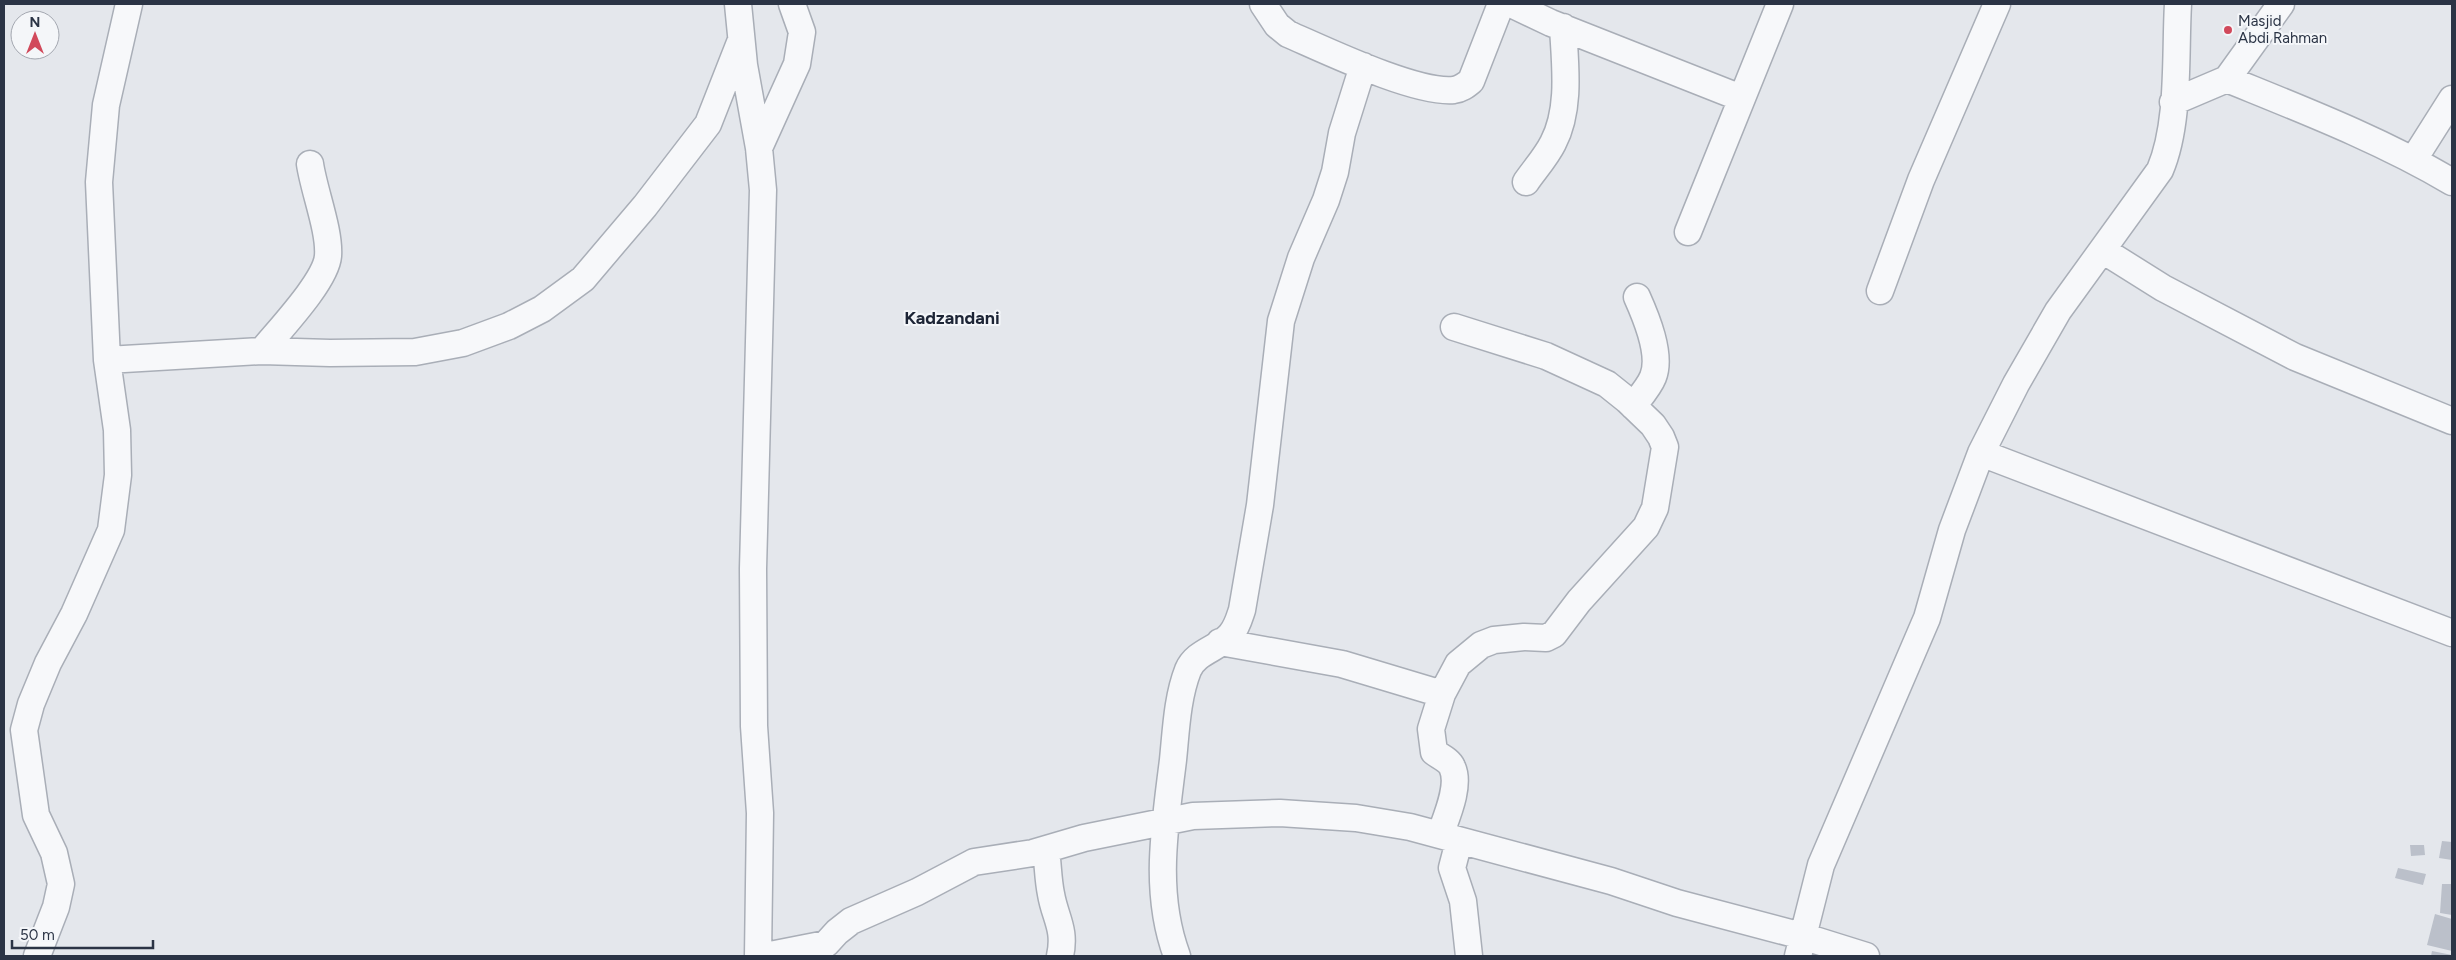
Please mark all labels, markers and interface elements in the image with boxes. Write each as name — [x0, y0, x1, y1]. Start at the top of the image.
north arrow — [10, 10, 60, 60]
place label: Masjid Abdi Rahman — [2238, 12, 2327, 47]
text: N — [30, 14, 40, 31]
marker: Masjid Abdi Rahman — [2222, 24, 2234, 36]
district label: Kadzandani — [904, 307, 1000, 329]
scale bar — [12, 918, 154, 950]
text: 50 m — [20, 926, 55, 944]

